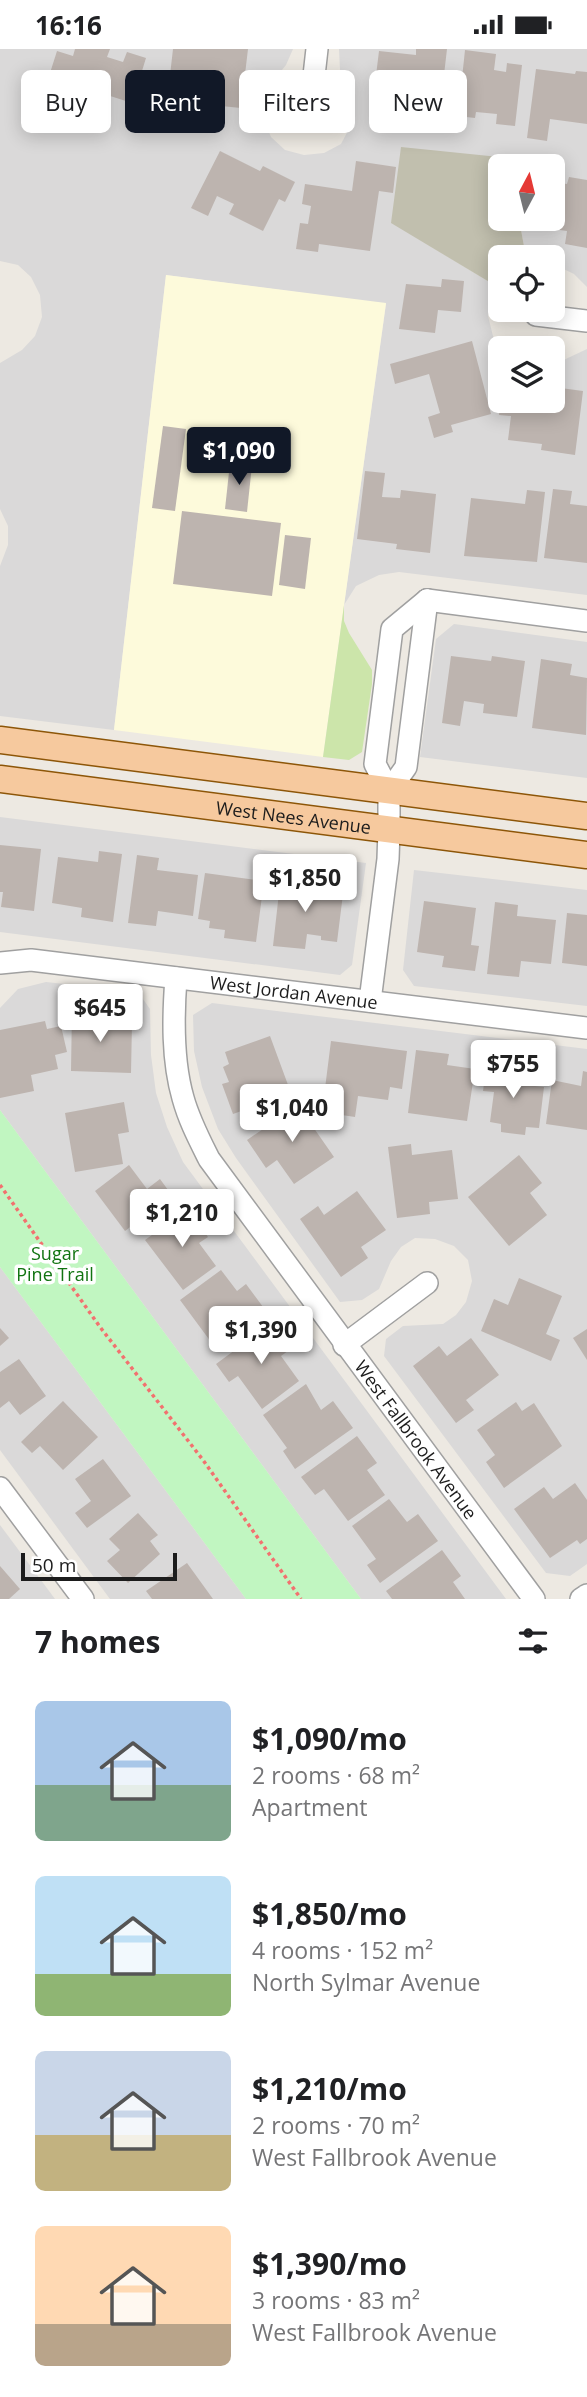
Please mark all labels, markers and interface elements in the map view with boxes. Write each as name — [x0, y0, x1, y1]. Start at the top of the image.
text: 16:16 — [35, 7, 102, 43]
chip: Buy — [21, 70, 111, 133]
chip: Rent — [125, 70, 225, 133]
chip: Filters — [239, 70, 355, 133]
chip: New — [369, 70, 467, 133]
north arrow — [488, 154, 565, 231]
map controls — [488, 154, 565, 413]
button: locate — [488, 245, 565, 322]
button: layers — [488, 336, 565, 413]
pin: $1,090 — [182, 427, 296, 487]
text: $1,090 — [203, 434, 275, 466]
street label: West Nees Avenue — [215, 795, 373, 839]
pin: $1,850 — [248, 855, 362, 914]
text: $1,850 — [269, 861, 341, 893]
street label: West Jordan Avenue — [209, 970, 379, 1014]
pin: $645 — [59, 985, 141, 1044]
text: $645 — [74, 991, 126, 1023]
pin: $755 — [472, 1041, 554, 1100]
text: $755 — [487, 1047, 539, 1079]
pin: $1,040 — [235, 1085, 349, 1144]
text: $1,040 — [256, 1091, 328, 1123]
pin: $1,210 — [125, 1189, 239, 1249]
text: $1,210 — [146, 1196, 218, 1228]
park label: Sugar Pine Trail — [16, 1241, 94, 1286]
pin: $1,390 — [204, 1307, 318, 1366]
text: $1,390 — [225, 1313, 297, 1345]
street label: West Fallbrook Avenue — [350, 1355, 483, 1524]
scale bar — [21, 1550, 177, 1582]
text: 50 m — [32, 1552, 76, 1578]
text: 7 homes — [35, 1621, 160, 1662]
icon: filters — [514, 1622, 552, 1660]
text: $1,090/mo — [252, 1718, 407, 1759]
icon: home — [91, 1729, 175, 1813]
text: 2 rooms · 68 m² — [252, 1759, 420, 1791]
text: Apartment — [252, 1791, 368, 1823]
text: $1,850/mo — [252, 1893, 407, 1934]
icon: home — [91, 1904, 175, 1988]
text: 4 rooms · 152 m² — [252, 1934, 433, 1966]
text: North Sylmar Avenue — [252, 1966, 480, 1998]
text: $1,210/mo — [252, 2068, 407, 2109]
icon: home — [91, 2079, 175, 2163]
text: 2 rooms · 70 m² — [252, 2109, 420, 2141]
text: West Fallbrook Avenue — [252, 2141, 497, 2173]
text: $1,390/mo — [252, 2243, 407, 2284]
icon: home — [91, 2254, 175, 2338]
text: 3 rooms · 83 m² — [252, 2284, 420, 2316]
text: West Fallbrook Avenue — [252, 2316, 497, 2348]

